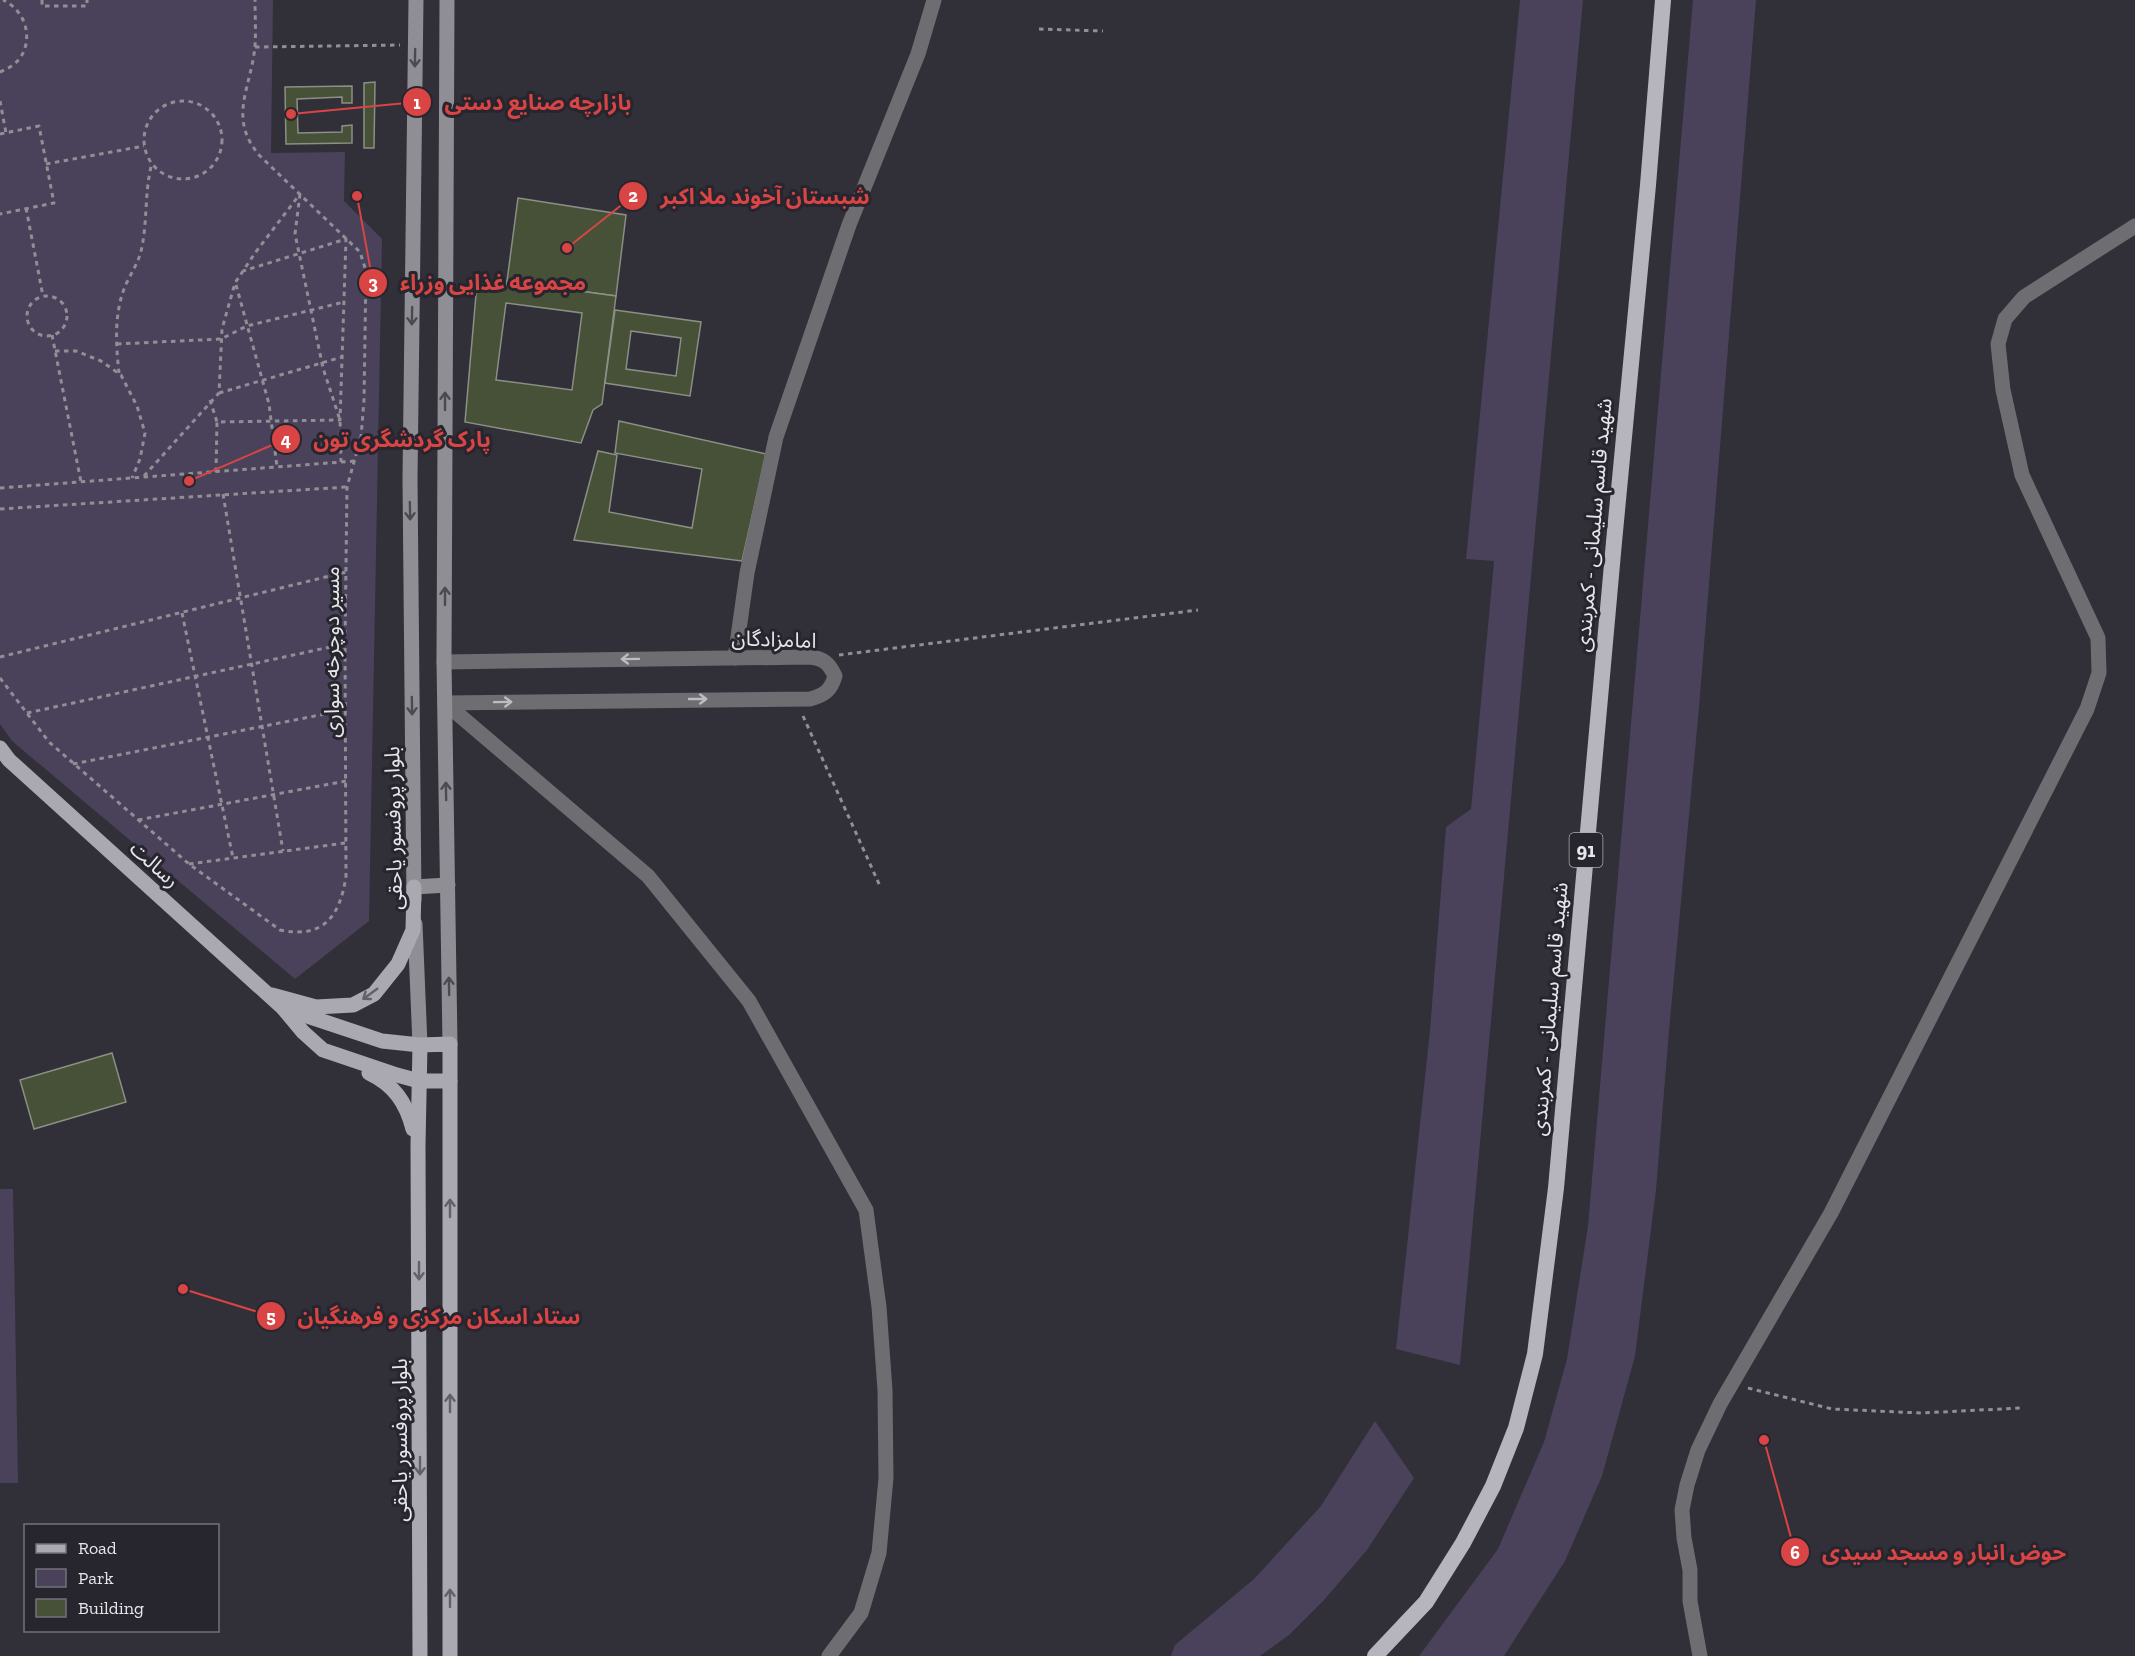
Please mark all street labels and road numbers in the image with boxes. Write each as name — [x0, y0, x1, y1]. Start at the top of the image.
street label: شهید قاسم سلیمانی - کمربندی — [1569, 397, 1620, 653]
street label: مسیر دوچرخه سواری — [319, 566, 345, 738]
street label: امامزادگان — [731, 625, 817, 653]
street label: بلوار پروفسور یاحقی — [379, 746, 408, 910]
road number: 91 — [1570, 833, 1602, 867]
street label: رسالت — [125, 835, 185, 893]
street label: شهید قاسم سلیمانی - کمربندی — [1525, 881, 1576, 1137]
street label: بلوار پروفسور یاحقی — [387, 1358, 413, 1522]

